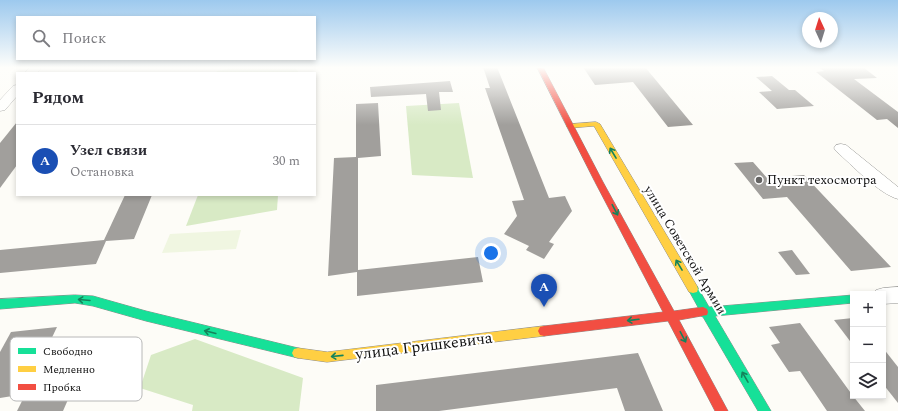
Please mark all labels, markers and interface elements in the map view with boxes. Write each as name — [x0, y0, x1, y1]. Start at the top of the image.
north arrow — [802, 12, 838, 48]
search box — [16, 16, 316, 60]
icon: search — [30, 27, 52, 49]
text: Поиск — [62, 27, 106, 50]
text: Рядом — [32, 85, 84, 111]
text: Узел связи — [70, 139, 147, 162]
one-way arrow — [608, 147, 616, 159]
text: A — [40, 151, 50, 171]
text: 30 m — [273, 151, 300, 171]
text: Остановка — [70, 162, 134, 182]
place label: Пункт техосмотра — [767, 170, 877, 190]
marker: Пункт техосмотра — [754, 175, 764, 185]
street label: улица Советской Армии — [638, 181, 732, 318]
one-way arrow — [611, 204, 619, 216]
your location — [481, 243, 501, 263]
one-way arrow — [674, 259, 682, 271]
pin: A — [531, 274, 557, 307]
map controls — [850, 291, 886, 399]
button: + — [850, 291, 886, 327]
one-way arrow — [78, 296, 91, 303]
one-way arrow — [627, 316, 640, 324]
street label: улица Гришкевича — [353, 326, 494, 366]
one-way arrow — [204, 327, 217, 335]
button: − — [850, 327, 886, 363]
one-way arrow — [680, 331, 687, 343]
legend — [10, 337, 142, 401]
text: Свободно — [43, 343, 93, 360]
one-way arrow — [331, 352, 344, 360]
text: Медленно — [43, 361, 95, 378]
button: layers — [850, 363, 886, 399]
one-way arrow — [740, 371, 748, 383]
text: Пробка — [43, 379, 82, 396]

